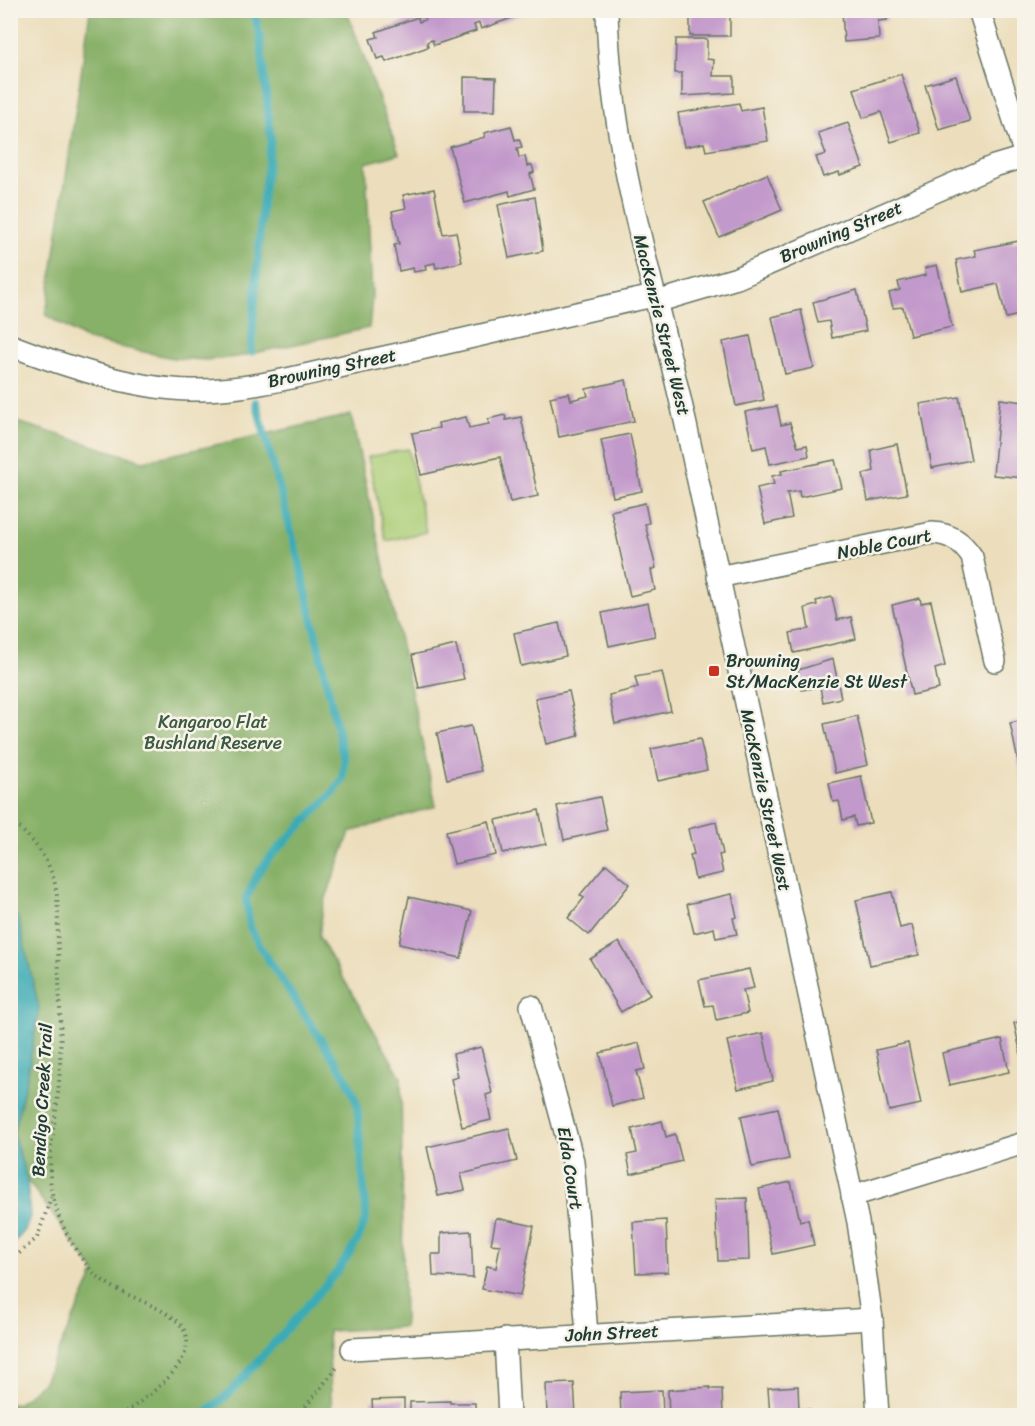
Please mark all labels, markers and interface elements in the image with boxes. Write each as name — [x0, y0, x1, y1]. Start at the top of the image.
street label: Browning Street — [775, 192, 908, 272]
street label: MacKenzie Street West — [624, 231, 700, 419]
street label: Browning Street — [265, 339, 399, 397]
street label: Noble Court — [834, 519, 934, 569]
place label: Browning St/MacKenzie St West — [726, 645, 908, 698]
marker: Browning St/MacKenzie St West — [707, 664, 721, 678]
park label: Kangaroo Flat Bushland Reserve — [144, 706, 282, 759]
street label: MacKenzie Street West — [731, 706, 801, 894]
street label: Bendigo Creek Trail — [22, 1022, 62, 1178]
street label: Elda Court — [548, 1124, 592, 1212]
street label: John Street — [563, 1315, 660, 1351]

